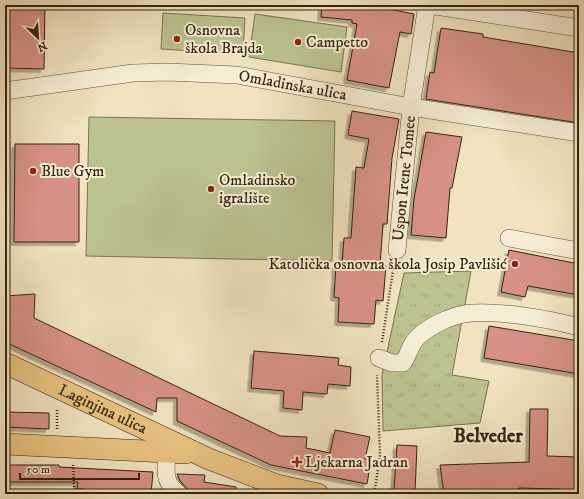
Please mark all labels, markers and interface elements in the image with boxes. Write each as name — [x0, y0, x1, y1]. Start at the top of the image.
north arrow — [18, 18, 58, 58]
place label: Osnovna škola Brajda — [185, 20, 263, 58]
place label: Campetto — [306, 32, 368, 52]
marker: Osnovna škola Brajda — [172, 34, 182, 44]
marker: Campetto — [293, 37, 303, 47]
text: N — [35, 38, 49, 54]
street label: Omladinska ulica — [237, 66, 348, 105]
street label: Uspon Irene Tomee — [388, 114, 420, 242]
place label: Blue Gym — [41, 161, 104, 181]
marker: Blue Gym — [28, 166, 38, 176]
place label: Omladinsko igralište — [219, 170, 296, 208]
marker: Omladinsko igralište — [206, 184, 216, 194]
place label: Katolička osnovna škola Josip Pavlišić — [269, 254, 507, 274]
marker: Katolička osnovna škola Josip Pavlišić — [510, 259, 520, 269]
street label: Laginjina ulica — [55, 380, 150, 438]
district label: Belveder — [453, 424, 523, 449]
place label: Ljekarna Jadran — [305, 452, 409, 472]
scale bar — [20, 455, 139, 481]
marker: Ljekarna Jadran — [292, 457, 302, 467]
text: 50 m — [26, 462, 50, 477]

